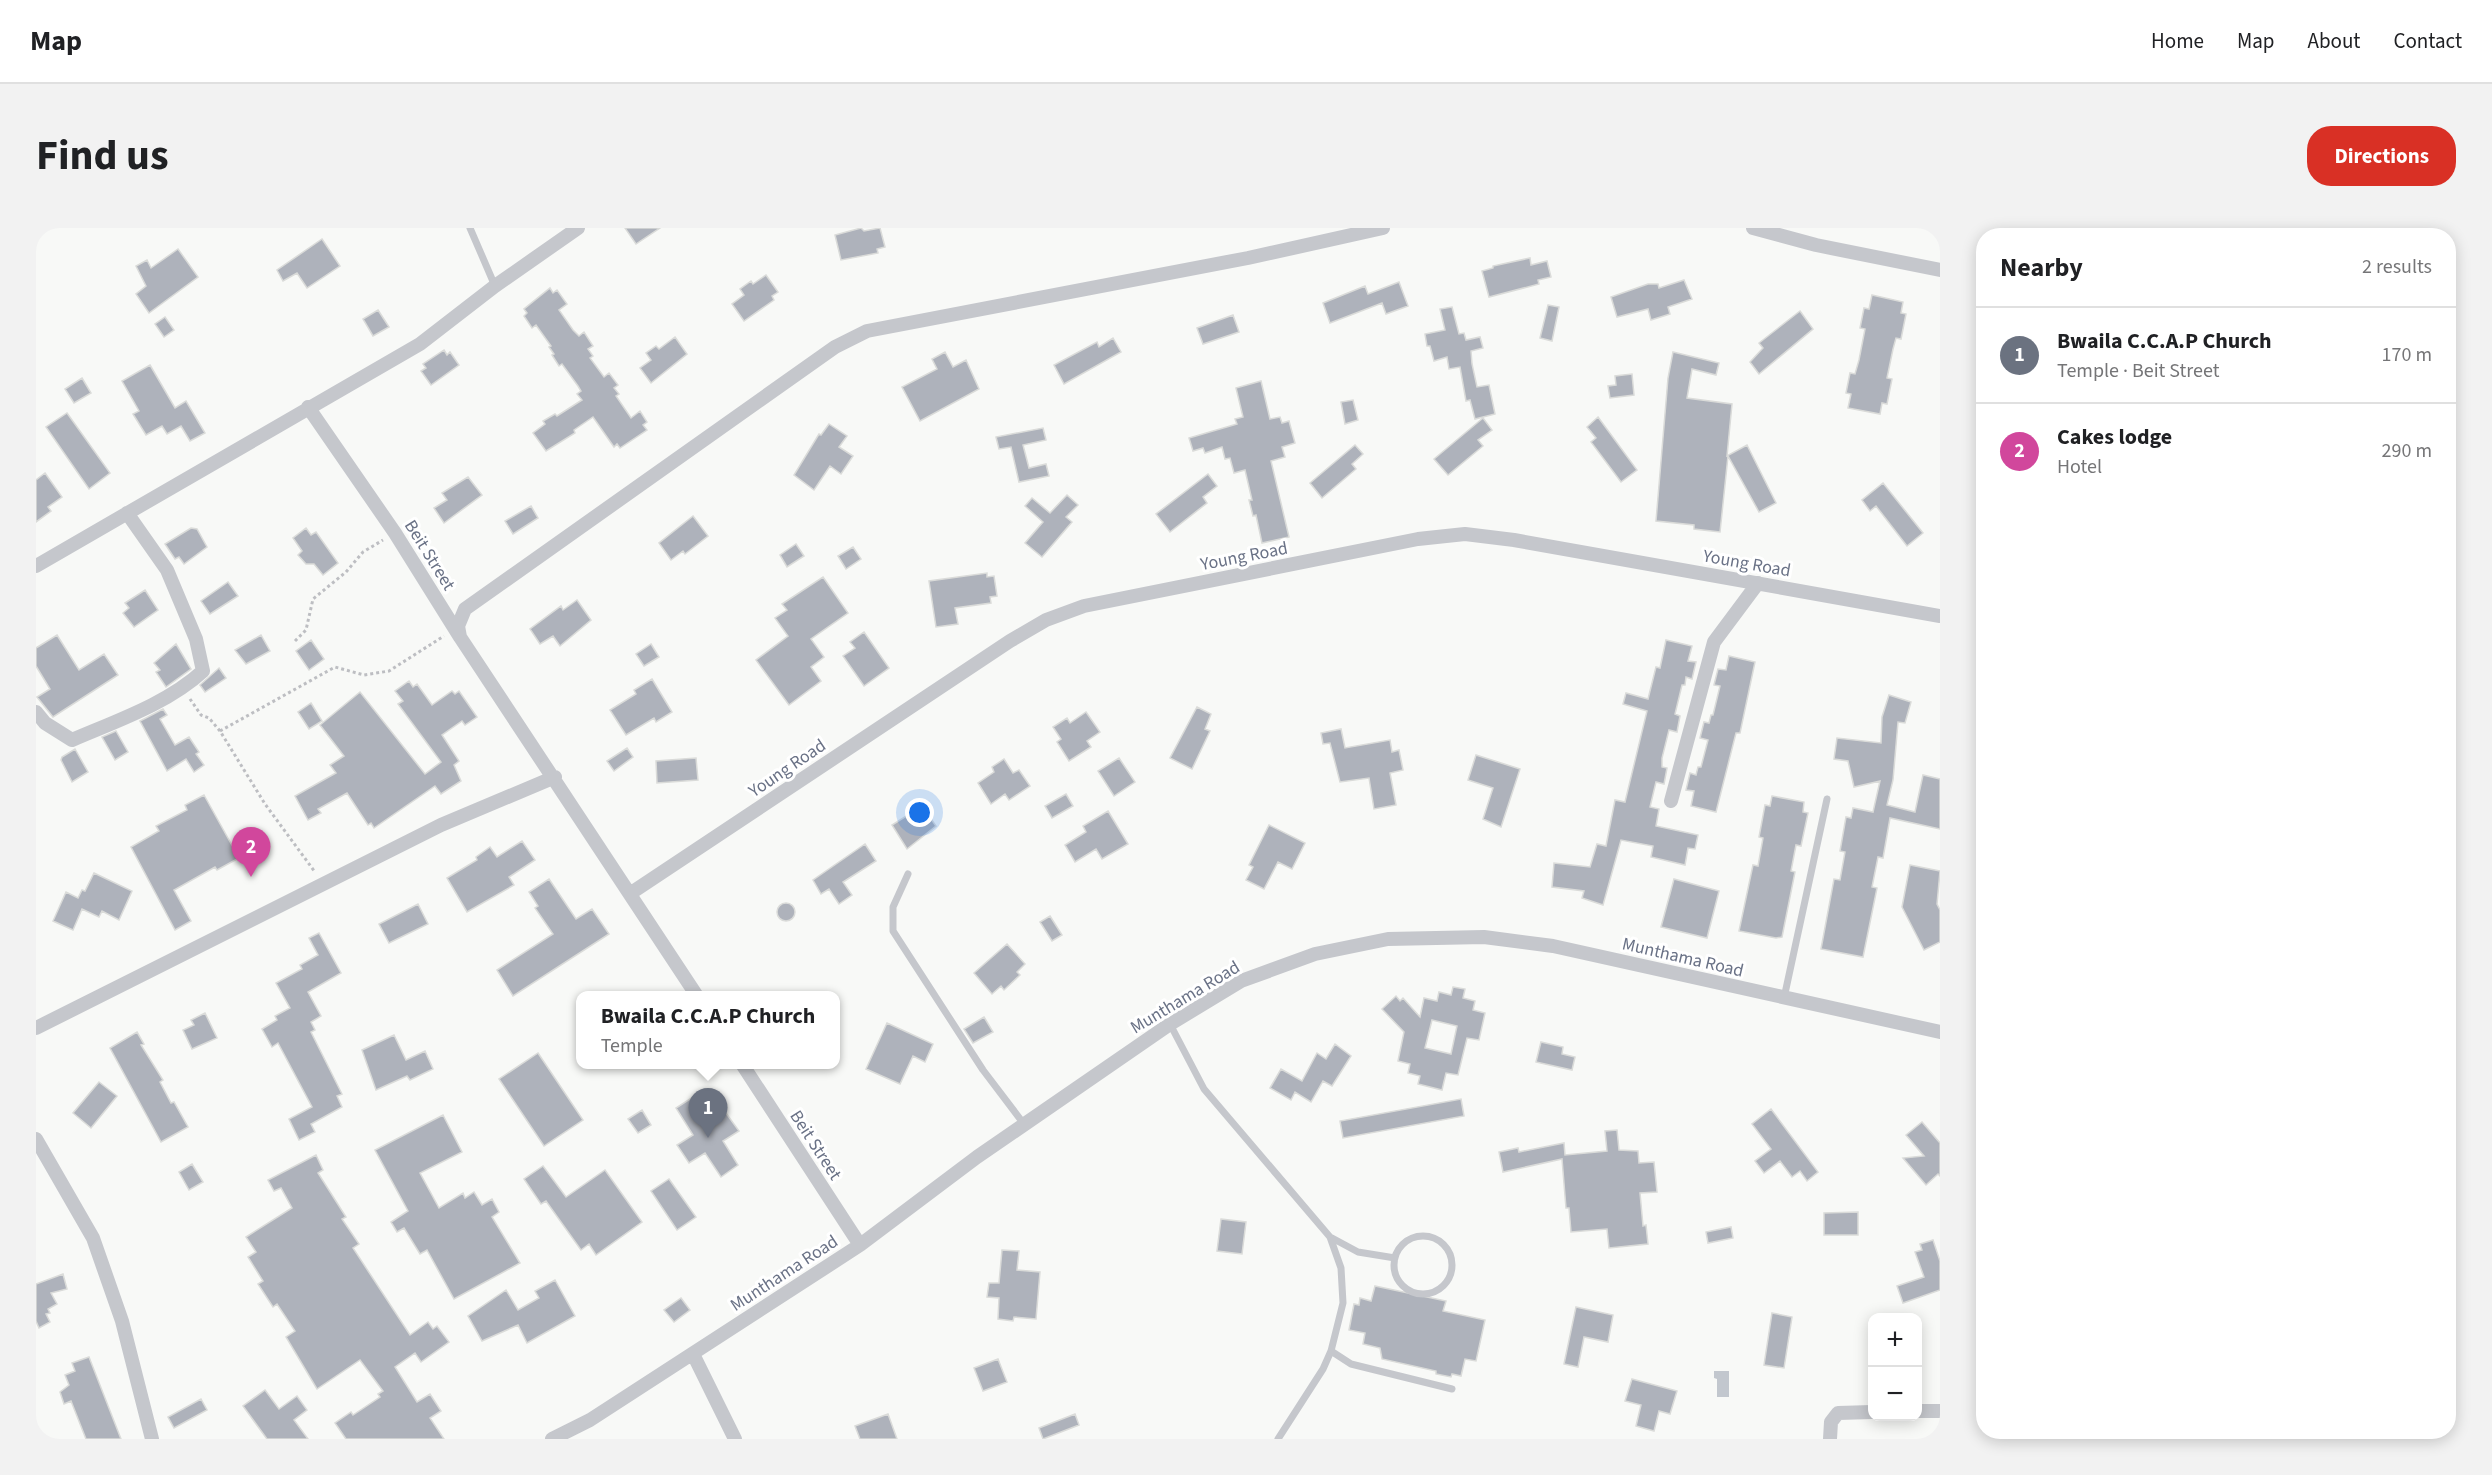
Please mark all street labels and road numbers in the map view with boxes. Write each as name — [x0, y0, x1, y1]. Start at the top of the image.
street label: Beit Street — [398, 515, 461, 595]
street label: Young Road — [1197, 536, 1290, 577]
street label: Young Road — [1700, 543, 1793, 583]
street label: Young Road — [743, 733, 831, 804]
street label: Munthama Road — [1620, 931, 1746, 984]
street label: Munthama Road — [1126, 955, 1245, 1040]
street label: Beit Street — [784, 1105, 848, 1185]
street label: Munthama Road — [726, 1229, 843, 1318]

